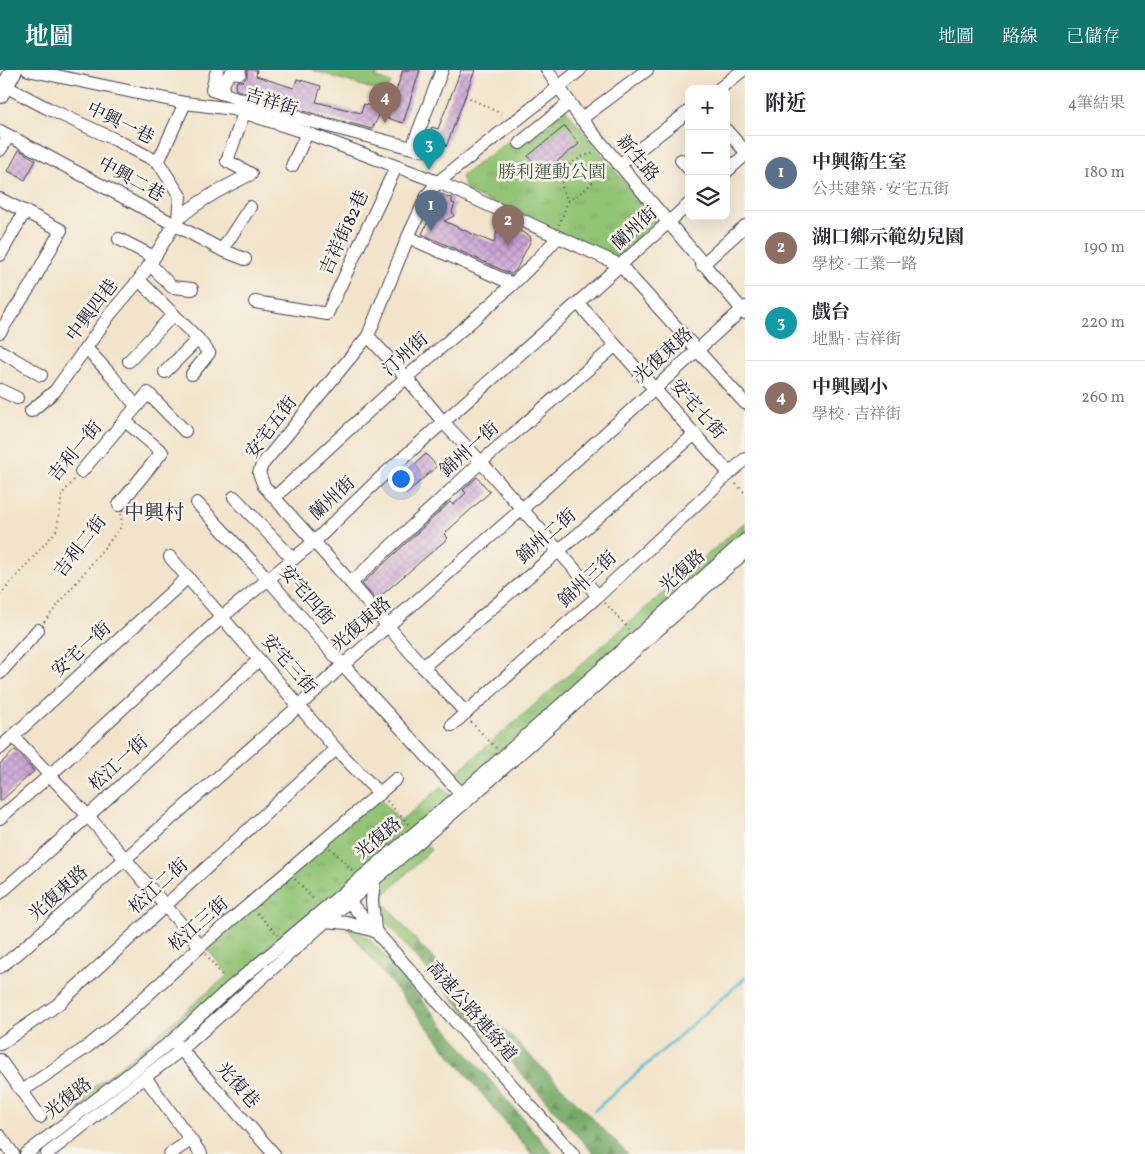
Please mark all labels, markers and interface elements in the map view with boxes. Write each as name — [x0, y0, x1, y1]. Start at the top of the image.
text: 地圖 — [25, 21, 73, 55]
text: 地圖 — [938, 25, 974, 50]
text: 路線 — [1002, 25, 1038, 50]
text: 已儲存 — [1066, 25, 1120, 50]
pin: 4 — [369, 82, 401, 123]
street label: 吉祥街 — [241, 83, 301, 123]
map controls — [685, 85, 730, 220]
button: + — [685, 85, 730, 130]
text: 附近 — [765, 90, 807, 119]
text: 4筆結果 — [1067, 93, 1125, 115]
street label: 中興一巷 — [82, 97, 158, 151]
pin: 3 — [413, 129, 445, 170]
street label: 新生路 — [610, 130, 664, 188]
button: − — [685, 130, 730, 175]
text: 中興衛生室 — [812, 150, 907, 176]
street label: 中興二巷 — [93, 152, 169, 208]
park label: 勝利運動公園 — [498, 161, 606, 186]
text: 1 — [778, 162, 784, 184]
text: 180 m — [1084, 162, 1125, 184]
button: layers — [685, 175, 730, 220]
text: 公共建築 · 安宅五街 — [812, 179, 950, 201]
street label: 吉祥街82巷 — [314, 187, 376, 279]
pin: 1 — [415, 190, 447, 231]
street label: 蘭州街 — [607, 202, 663, 256]
pin: 2 — [492, 205, 524, 246]
text: 湖口鄉示範幼兒園 — [812, 225, 964, 251]
text: 2 — [777, 237, 785, 259]
text: 190 m — [1083, 237, 1125, 259]
text: 學校 · 工業一路 — [812, 254, 918, 276]
street label: 中興四巷 — [61, 275, 125, 347]
text: 戲台 — [812, 300, 850, 326]
text: 3 — [777, 312, 785, 334]
text: 220 m — [1081, 312, 1125, 334]
street label: 光復東路 — [629, 323, 699, 389]
street label: 汀州街 — [378, 328, 434, 382]
text: 地點 · 吉祥街 — [812, 329, 902, 351]
street label: 安宅七街 — [664, 375, 730, 445]
text: 中興國小 — [812, 375, 888, 401]
text: 4 — [776, 387, 786, 409]
text: 260 m — [1081, 387, 1125, 409]
street label: 安宅五街 — [240, 392, 304, 464]
text: 學校 · 吉祥街 — [812, 404, 902, 426]
street label: 吉利一街 — [43, 416, 109, 488]
street label: 錦州一街 — [435, 417, 505, 483]
your location — [388, 466, 414, 492]
street label: 蘭州街 — [305, 471, 361, 527]
district label: 中興村 — [124, 500, 184, 528]
street label: 錦州二街 — [512, 504, 582, 570]
street label: 吉利二街 — [49, 511, 113, 583]
street label: 光復路 — [655, 545, 711, 599]
street label: 錦州三街 — [553, 546, 623, 614]
street label: 安宅四街 — [273, 561, 339, 631]
street label: 光復東路 — [327, 592, 397, 658]
street label: 安宅一街 — [47, 617, 117, 683]
street label: 安宅三街 — [255, 630, 321, 700]
street label: 松江一街 — [84, 731, 154, 797]
street label: 光復路 — [350, 812, 408, 866]
street label: 松江二街 — [124, 854, 194, 920]
street label: 光復東路 — [24, 861, 94, 927]
street label: 松江三街 — [164, 892, 234, 958]
street label: 高速公路連絡道 — [420, 956, 522, 1068]
street label: 光復巷 — [210, 1058, 264, 1114]
street label: 光復路 — [40, 1073, 98, 1125]

